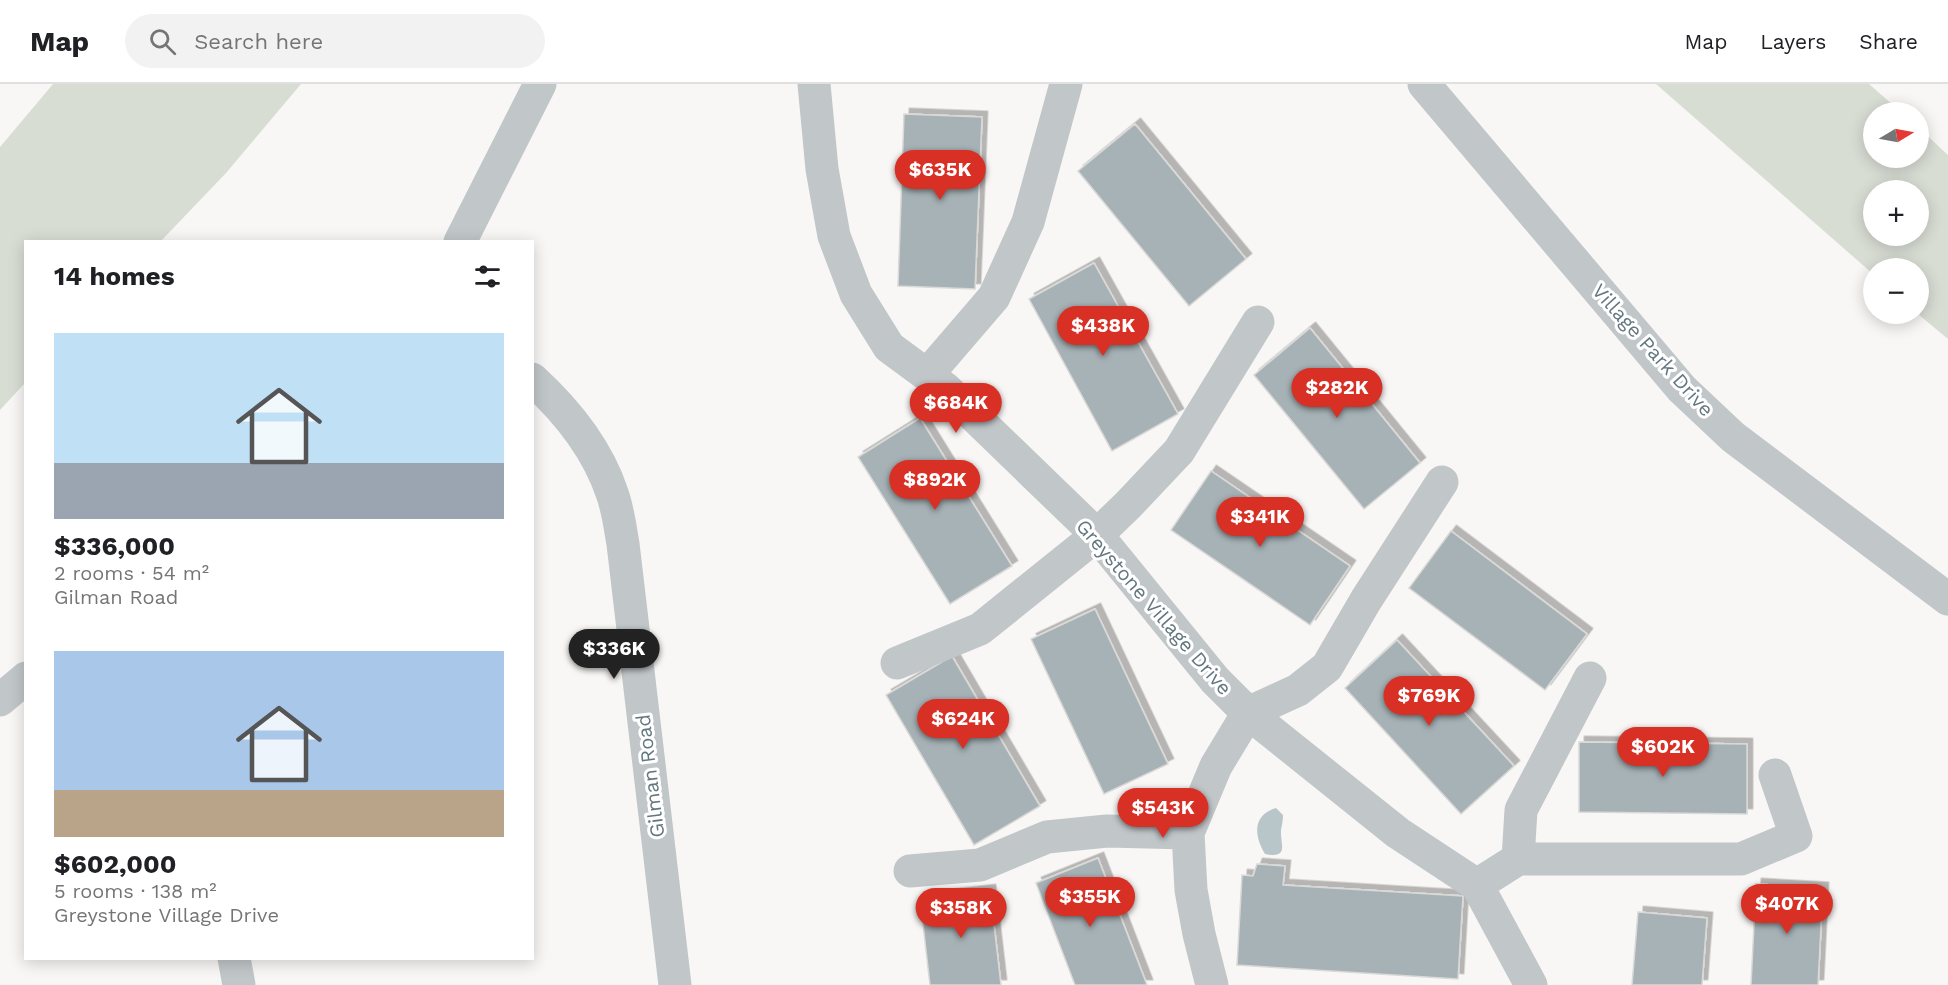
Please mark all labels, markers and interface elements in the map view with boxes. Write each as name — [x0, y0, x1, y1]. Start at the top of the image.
search box — [125, 14, 545, 68]
text: Map — [30, 25, 89, 58]
icon: search — [146, 25, 179, 58]
text: Search here — [194, 29, 323, 54]
text: Map — [1684, 29, 1727, 54]
text: Layers — [1760, 29, 1826, 54]
text: Share — [1859, 29, 1918, 54]
north arrow — [1863, 102, 1929, 168]
map controls — [1863, 102, 1929, 324]
pin: $635K — [898, 150, 982, 201]
text: $635K — [909, 157, 971, 181]
button: + — [1863, 180, 1929, 246]
button: − — [1863, 258, 1929, 324]
icon: filters — [471, 260, 504, 293]
text: 14 homes — [54, 261, 175, 291]
street label: Village Park Drive — [1587, 279, 1719, 421]
pin: $438K — [1061, 306, 1145, 357]
text: $438K — [1071, 313, 1135, 337]
pin: $282K — [1295, 368, 1379, 419]
icon: home — [225, 372, 333, 480]
text: $282K — [1305, 375, 1369, 399]
pin: $684K — [914, 383, 998, 434]
text: $684K — [924, 390, 988, 414]
pin: $892K — [893, 460, 977, 511]
text: $892K — [903, 467, 967, 491]
pin: $341K — [1218, 497, 1302, 548]
text: $341K — [1230, 504, 1290, 528]
street label: Greystone Village Drive — [1071, 514, 1237, 700]
text: $336,000 — [54, 531, 175, 561]
text: 2 rooms · 54 m² — [54, 561, 209, 585]
text: Gilman Road — [54, 585, 178, 609]
pin: $336K — [572, 629, 656, 680]
text: $336K — [583, 636, 645, 660]
pin: $769K — [1387, 676, 1471, 727]
text: $769K — [1398, 683, 1460, 707]
icon: home — [225, 690, 333, 798]
pin: $624K — [921, 699, 1005, 750]
text: $624K — [931, 706, 995, 730]
street label: Gilman Road — [631, 713, 669, 839]
pin: $602K — [1621, 727, 1705, 778]
text: $602K — [1631, 734, 1695, 758]
pin: $543K — [1121, 788, 1205, 839]
text: $543K — [1131, 795, 1195, 819]
text: $602,000 — [54, 849, 176, 879]
pin: $355K — [1048, 877, 1132, 928]
text: 5 rooms · 138 m² — [54, 879, 217, 903]
text: $355K — [1059, 884, 1121, 908]
pin: $407K — [1745, 884, 1829, 935]
pin: $358K — [919, 888, 1003, 939]
text: $407K — [1755, 891, 1819, 915]
text: $358K — [930, 895, 992, 919]
text: Greystone Village Drive — [54, 903, 279, 927]

